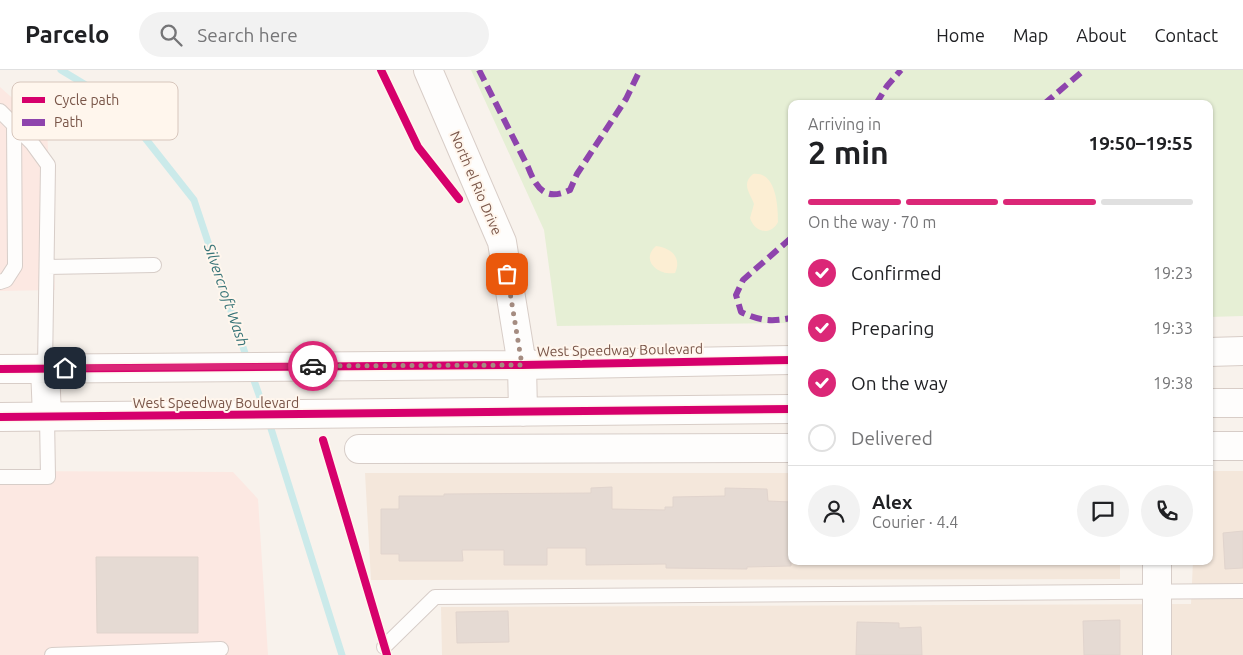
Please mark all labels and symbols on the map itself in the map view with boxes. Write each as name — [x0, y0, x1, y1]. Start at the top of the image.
legend — [12, 82, 178, 140]
text: Cycle path — [54, 92, 119, 108]
text: Path — [54, 114, 83, 130]
street label: North el Rio Drive — [447, 129, 505, 237]
water label: Silvercroft Wash — [201, 240, 252, 348]
pin — [486, 253, 528, 295]
courier — [288, 341, 338, 391]
street label: West Speedway Boulevard — [537, 341, 703, 359]
pin — [44, 347, 86, 389]
street label: West Speedway Boulevard — [133, 395, 299, 411]

